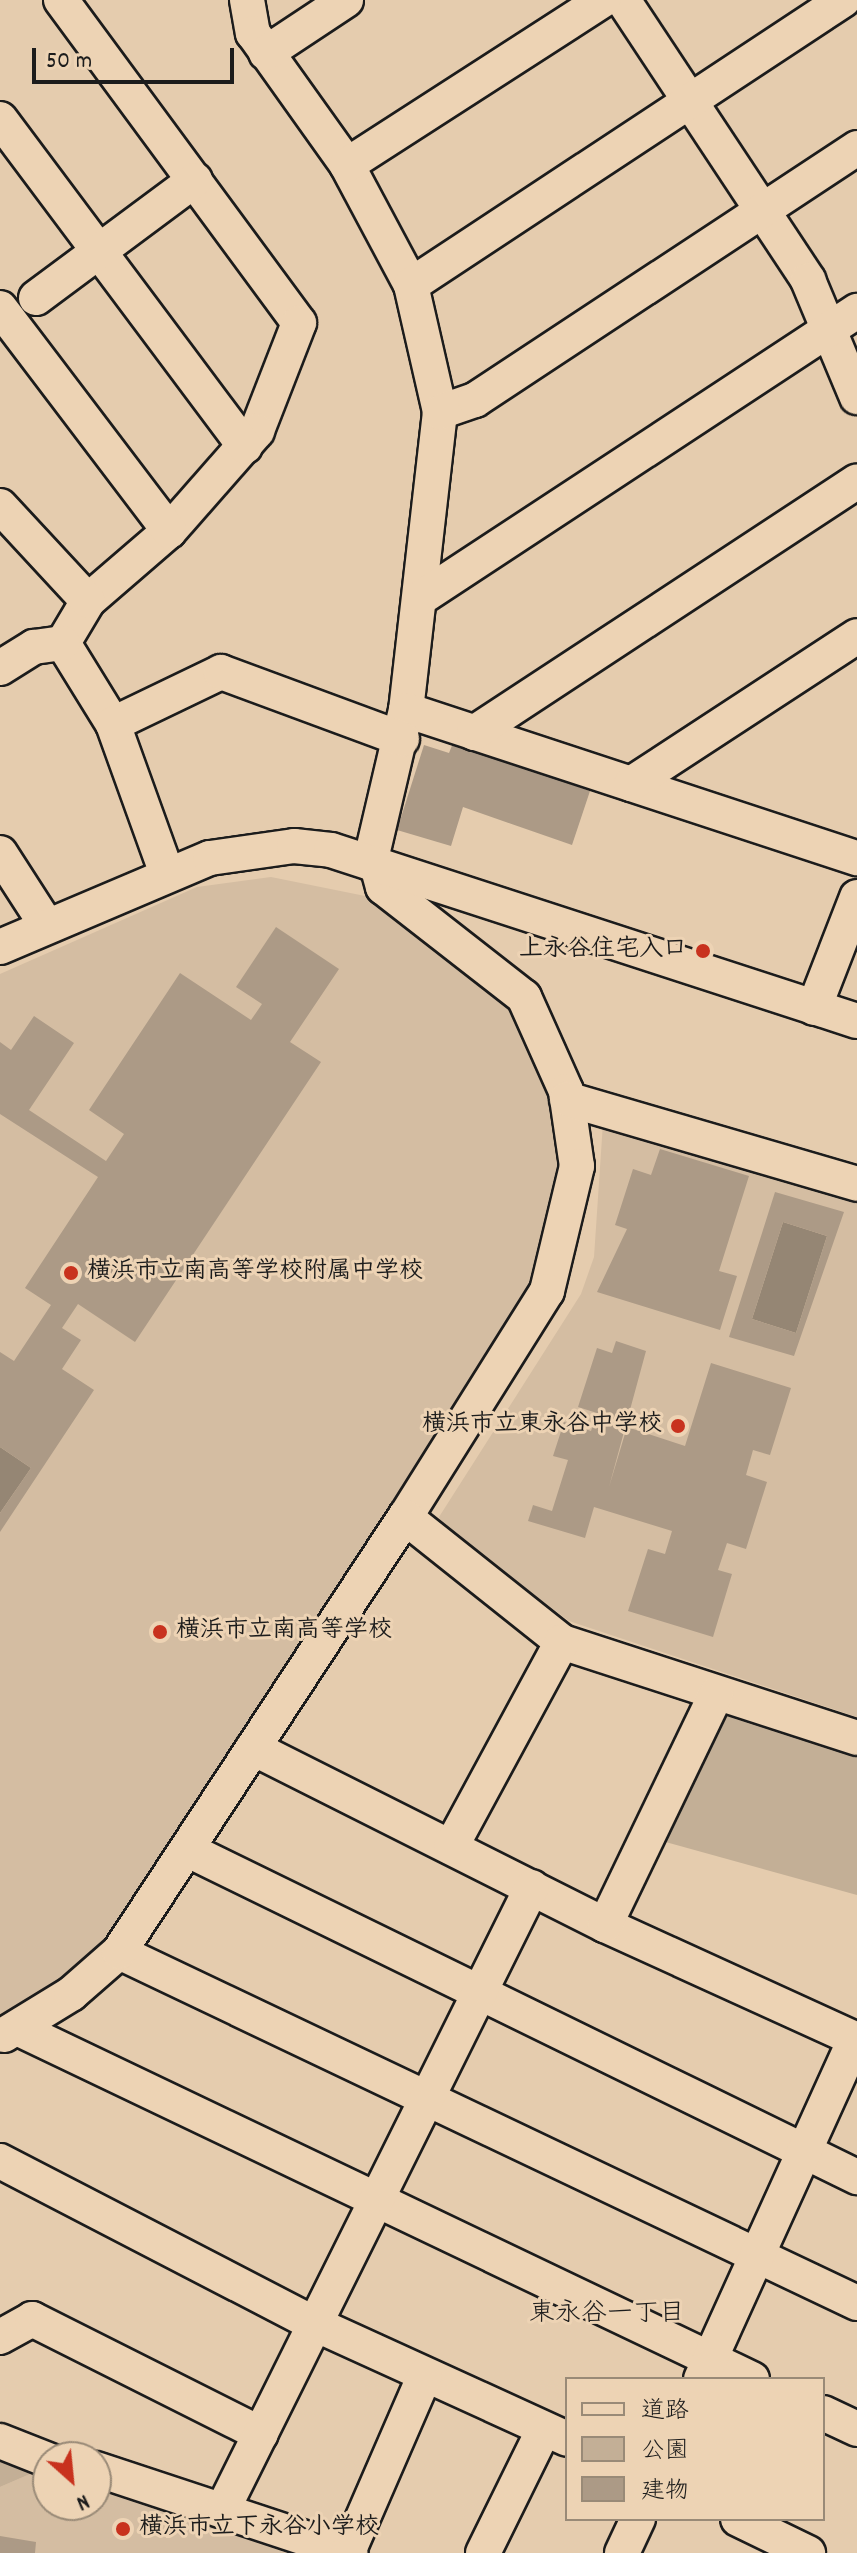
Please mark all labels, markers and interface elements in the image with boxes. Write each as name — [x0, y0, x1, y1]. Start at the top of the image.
scale bar — [36, 32, 238, 82]
text: 50 m — [46, 45, 92, 79]
place label: 上永谷住宅入口 — [519, 937, 687, 965]
marker: 上永谷住宅入口 — [694, 942, 712, 960]
place label: 横浜市立南高等学校附属中学校 — [87, 1259, 423, 1287]
marker: 横浜市立南高等学校附属中学校 — [62, 1264, 80, 1282]
place label: 横浜市立東永谷中学校 — [422, 1412, 662, 1440]
marker: 横浜市立東永谷中学校 — [669, 1417, 687, 1435]
place label: 横浜市立南高等学校 — [176, 1618, 392, 1646]
marker: 横浜市立南高等学校 — [151, 1623, 169, 1641]
district label: 東永谷一丁目 — [529, 2299, 685, 2331]
legend — [565, 2377, 825, 2521]
text: 道路 — [641, 2395, 689, 2429]
text: 公園 — [641, 2435, 689, 2469]
north arrow — [32, 2441, 112, 2521]
text: 建物 — [641, 2475, 689, 2509]
text: N — [70, 2485, 94, 2517]
place label: 横浜市立下永谷小学校 — [139, 2515, 379, 2543]
marker: 横浜市立下永谷小学校 — [114, 2520, 132, 2538]

